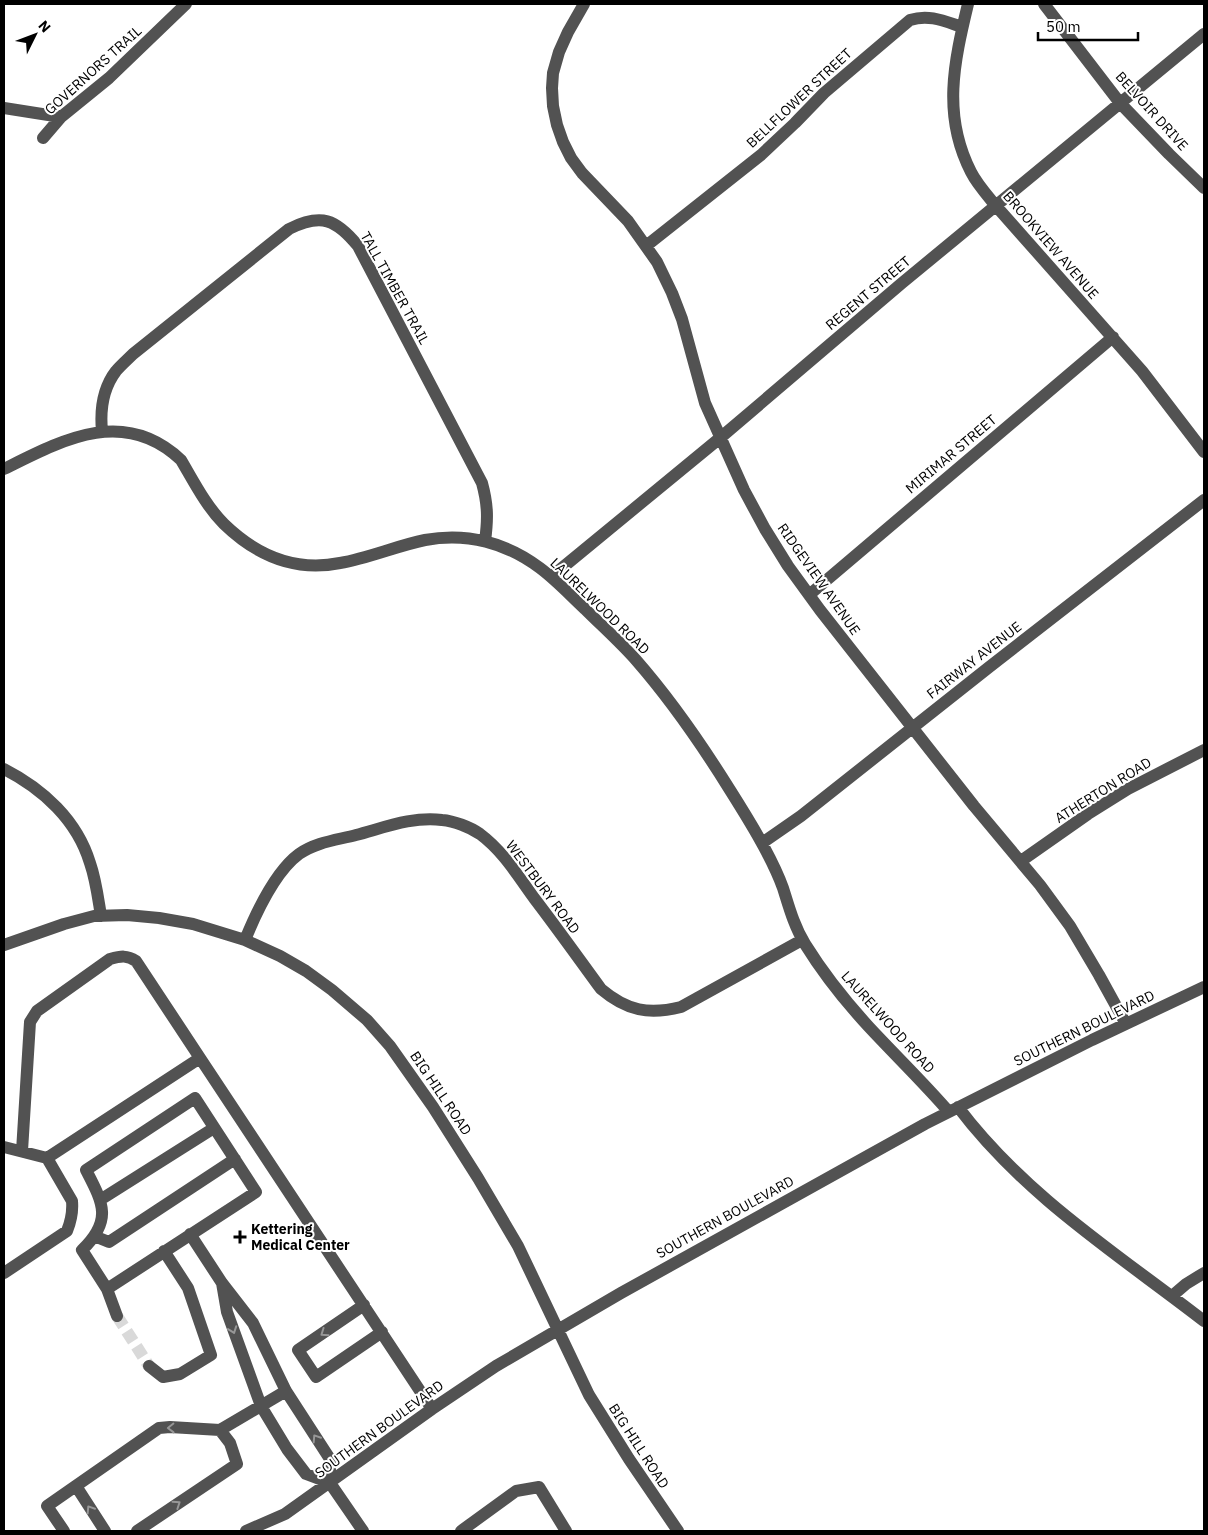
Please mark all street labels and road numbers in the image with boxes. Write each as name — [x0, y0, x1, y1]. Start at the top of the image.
street label: GOVERNORS TRAIL — [41, 22, 145, 118]
street label: BELLFLOWER STREET — [742, 44, 856, 152]
street label: BELVOIR DRIVE — [1112, 68, 1192, 154]
street label: BROOKVIEW AVENUE — [999, 187, 1103, 303]
street label: TALL TIMBER TRAIL — [356, 228, 434, 348]
street label: REGENT STREET — [822, 252, 914, 334]
street label: MIRIMAR STREET — [902, 411, 1000, 497]
street label: RIDGEVIEW AVENUE — [774, 520, 864, 638]
street label: LAURELWOOD ROAD — [547, 554, 653, 658]
street label: FAIRWAY AVENUE — [923, 617, 1025, 703]
street label: ATHERTON ROAD — [1051, 753, 1155, 827]
street label: WESTBURY ROAD — [502, 837, 584, 937]
street label: LAURELWOOD ROAD — [837, 967, 939, 1077]
street label: SOUTHERN BOULEVARD — [1011, 986, 1157, 1070]
street label: BIG HILL ROAD — [406, 1048, 476, 1138]
street label: SOUTHERN BOULEVARD — [653, 1172, 797, 1262]
street label: SOUTHERN BOULEVARD — [311, 1376, 447, 1482]
street label: BIG HILL ROAD — [605, 1400, 673, 1492]

